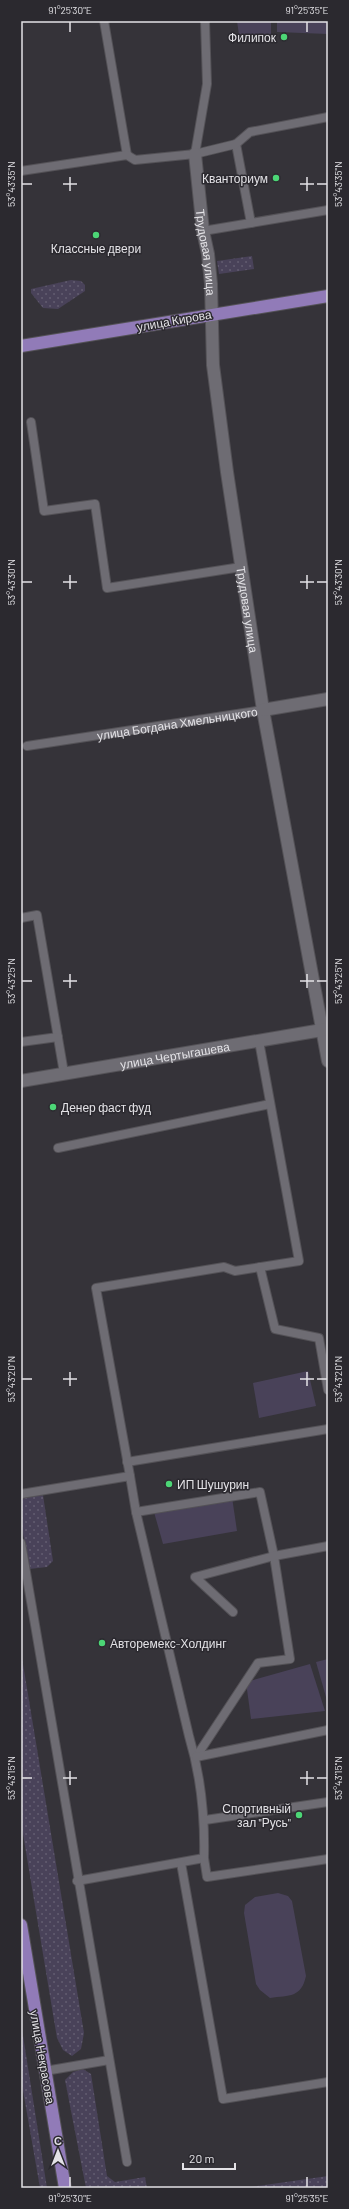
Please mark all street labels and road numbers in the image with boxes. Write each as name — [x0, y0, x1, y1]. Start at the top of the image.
street label: Трудовая улица — [193, 208, 218, 296]
street label: улица Кирова — [136, 307, 213, 334]
street label: Трудовая улица — [234, 565, 261, 654]
street label: улица Богдана Хмельницкого — [96, 704, 259, 743]
street label: улица Чертыгашева — [119, 1039, 231, 1072]
street label: улица Некрасова — [27, 2009, 58, 2106]

